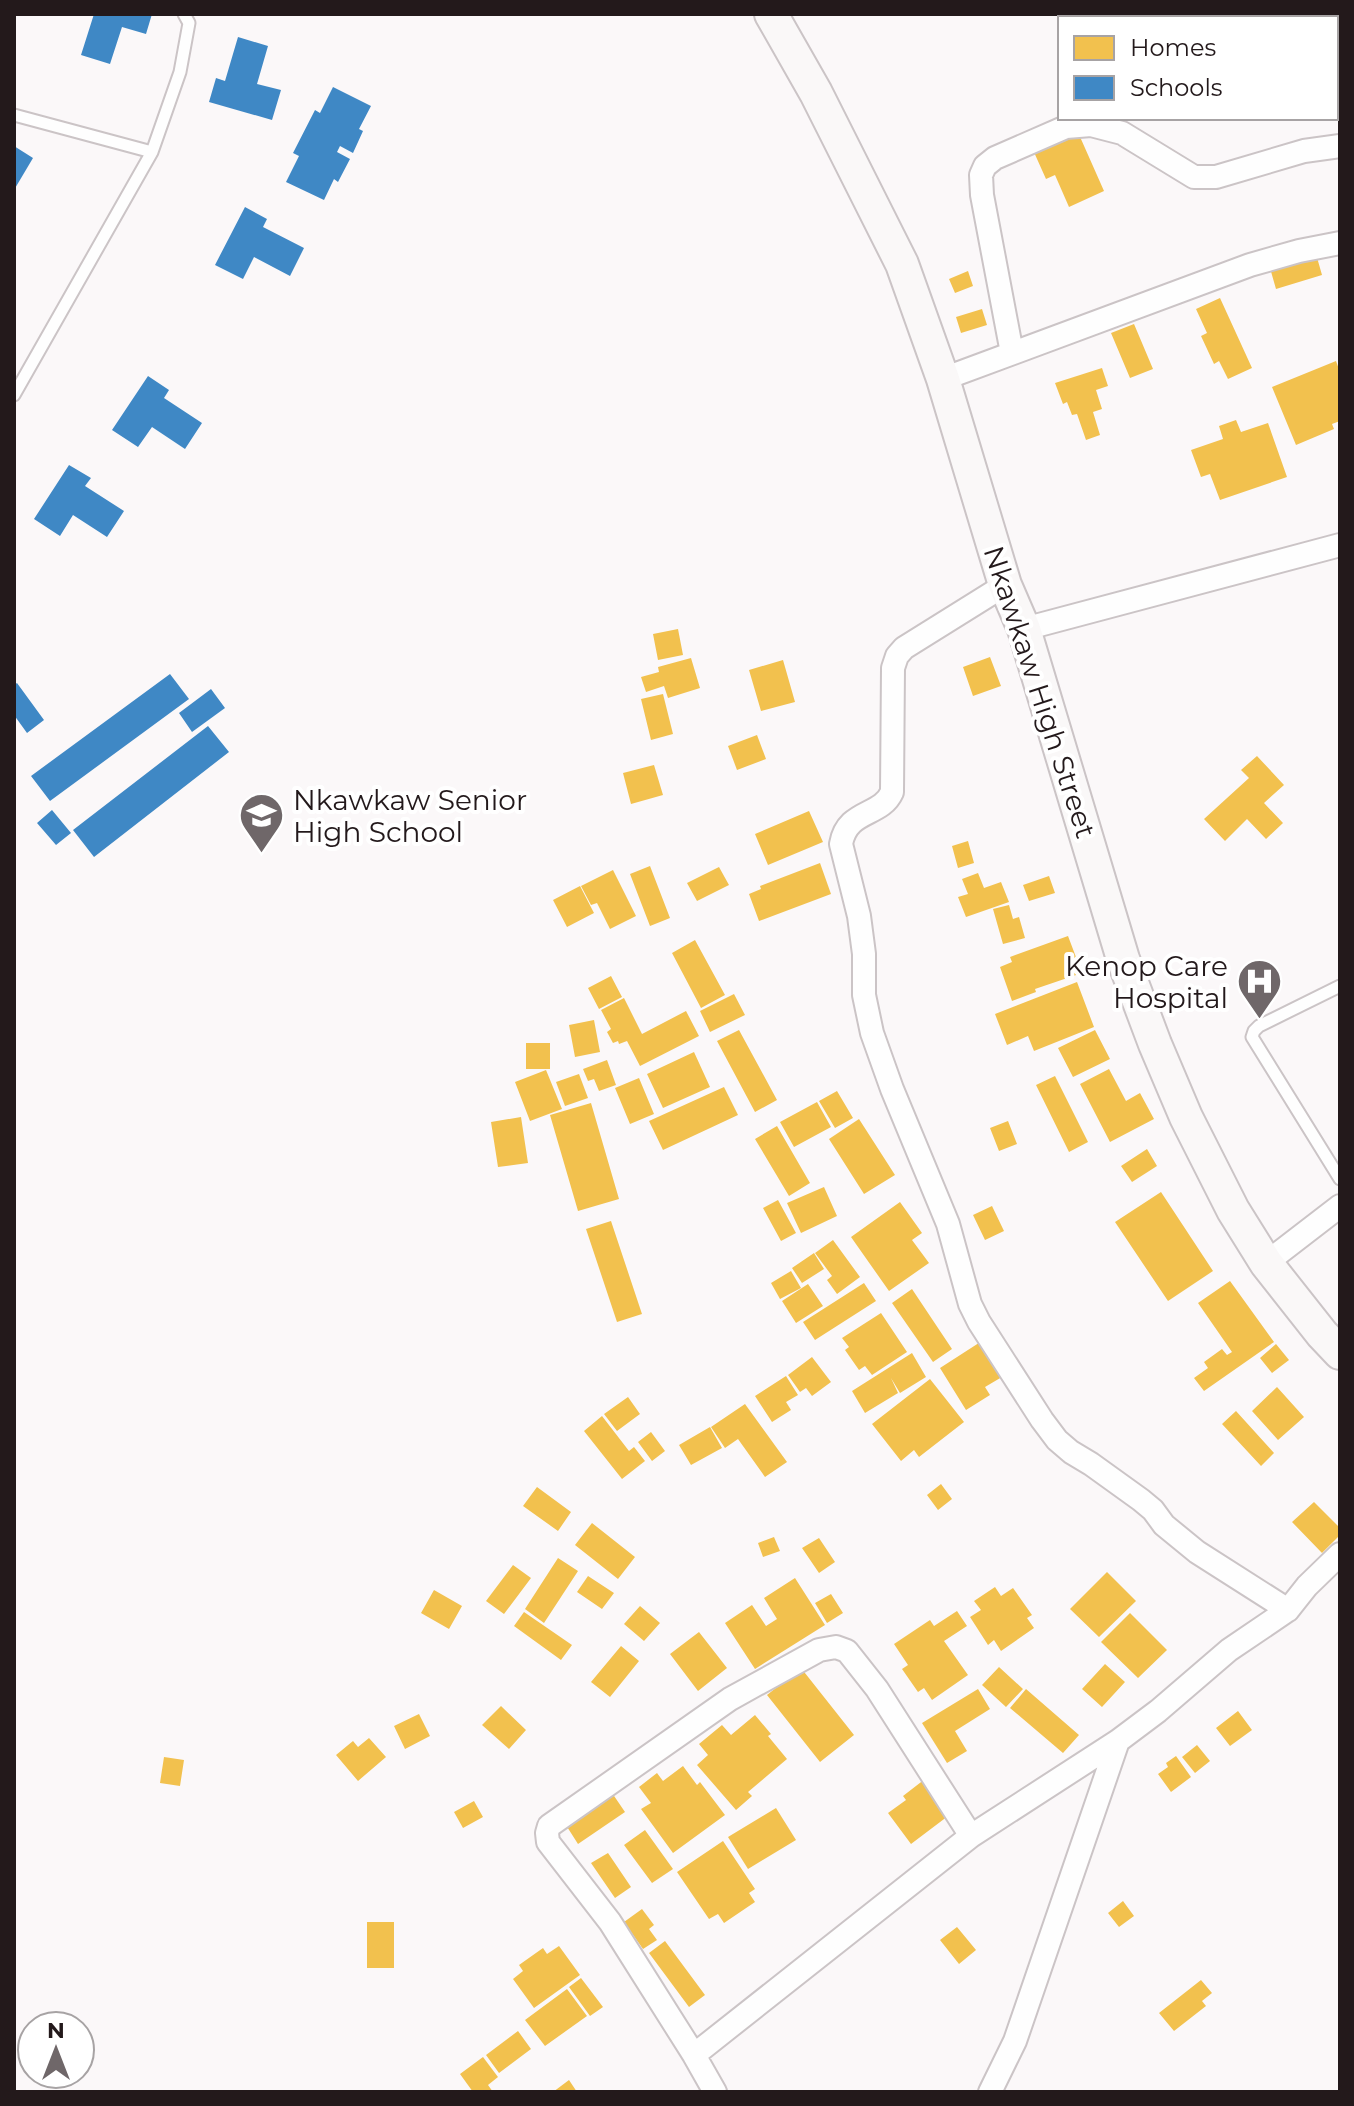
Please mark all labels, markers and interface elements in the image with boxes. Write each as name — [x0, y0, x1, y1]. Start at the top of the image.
legend — [1058, 16, 1338, 120]
text: Homes — [1130, 33, 1216, 62]
text: Schools — [1130, 73, 1223, 102]
street label: Nkawkaw High Street — [977, 542, 1103, 842]
place label: Nkawkaw Senior High School — [293, 783, 527, 849]
school or university icon: Nkawkaw Senior High School — [238, 792, 286, 855]
place label: Kenop Care Hospital — [1065, 949, 1228, 1015]
hospital icon: Kenop Care Hospital — [1235, 958, 1283, 1021]
north arrow — [16, 2010, 96, 2090]
text: N — [47, 2017, 65, 2044]

